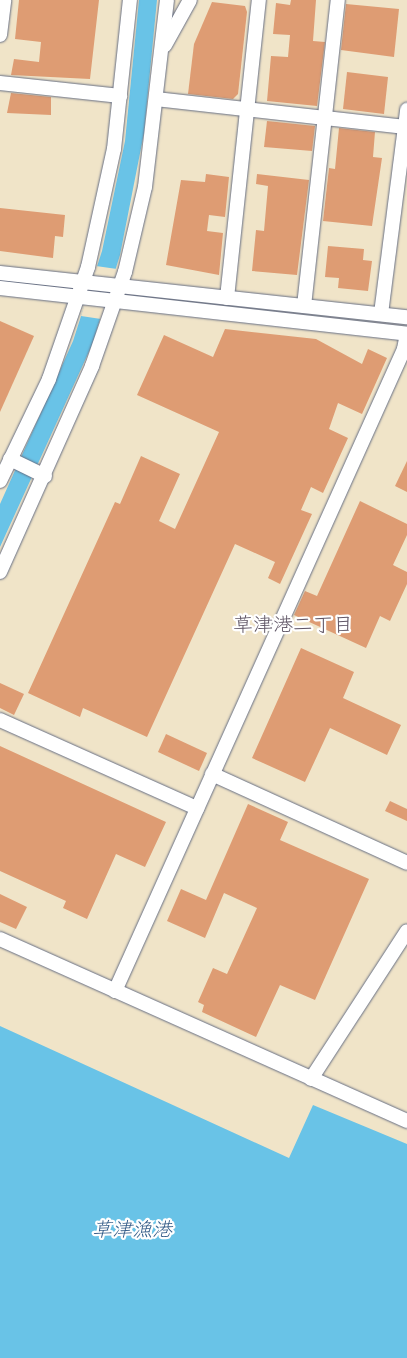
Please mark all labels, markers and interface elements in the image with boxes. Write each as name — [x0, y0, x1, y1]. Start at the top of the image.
district label: 草津港二丁目 — [233, 611, 353, 635]
water label: 草津漁港 — [92, 1216, 172, 1240]

